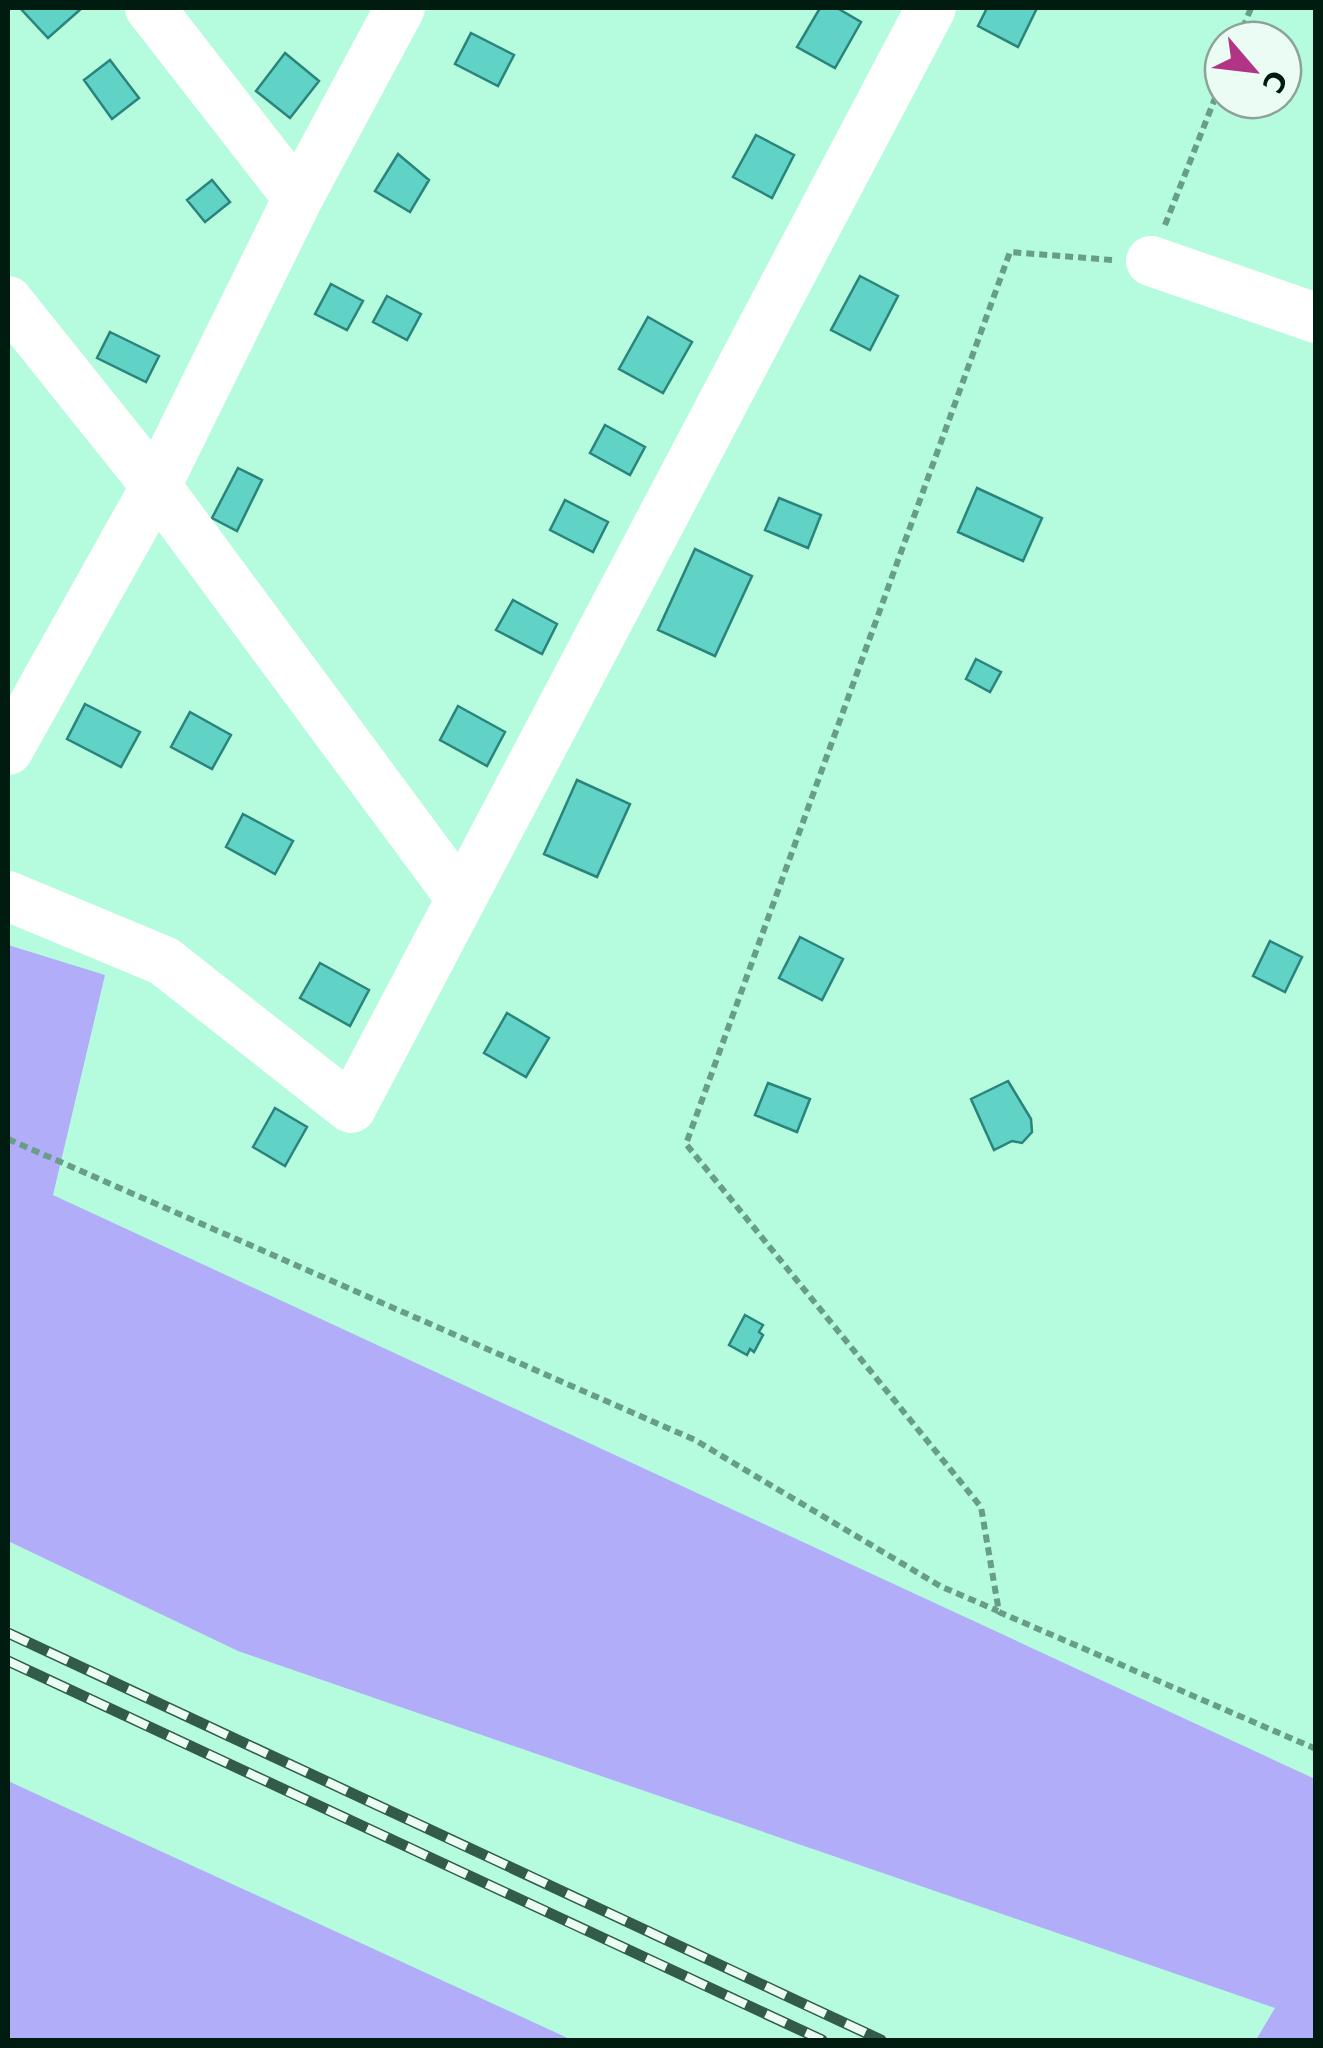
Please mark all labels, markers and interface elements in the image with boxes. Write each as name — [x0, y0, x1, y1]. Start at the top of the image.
north arrow — [1203, 20, 1303, 120]
text: С — [1255, 65, 1294, 98]

